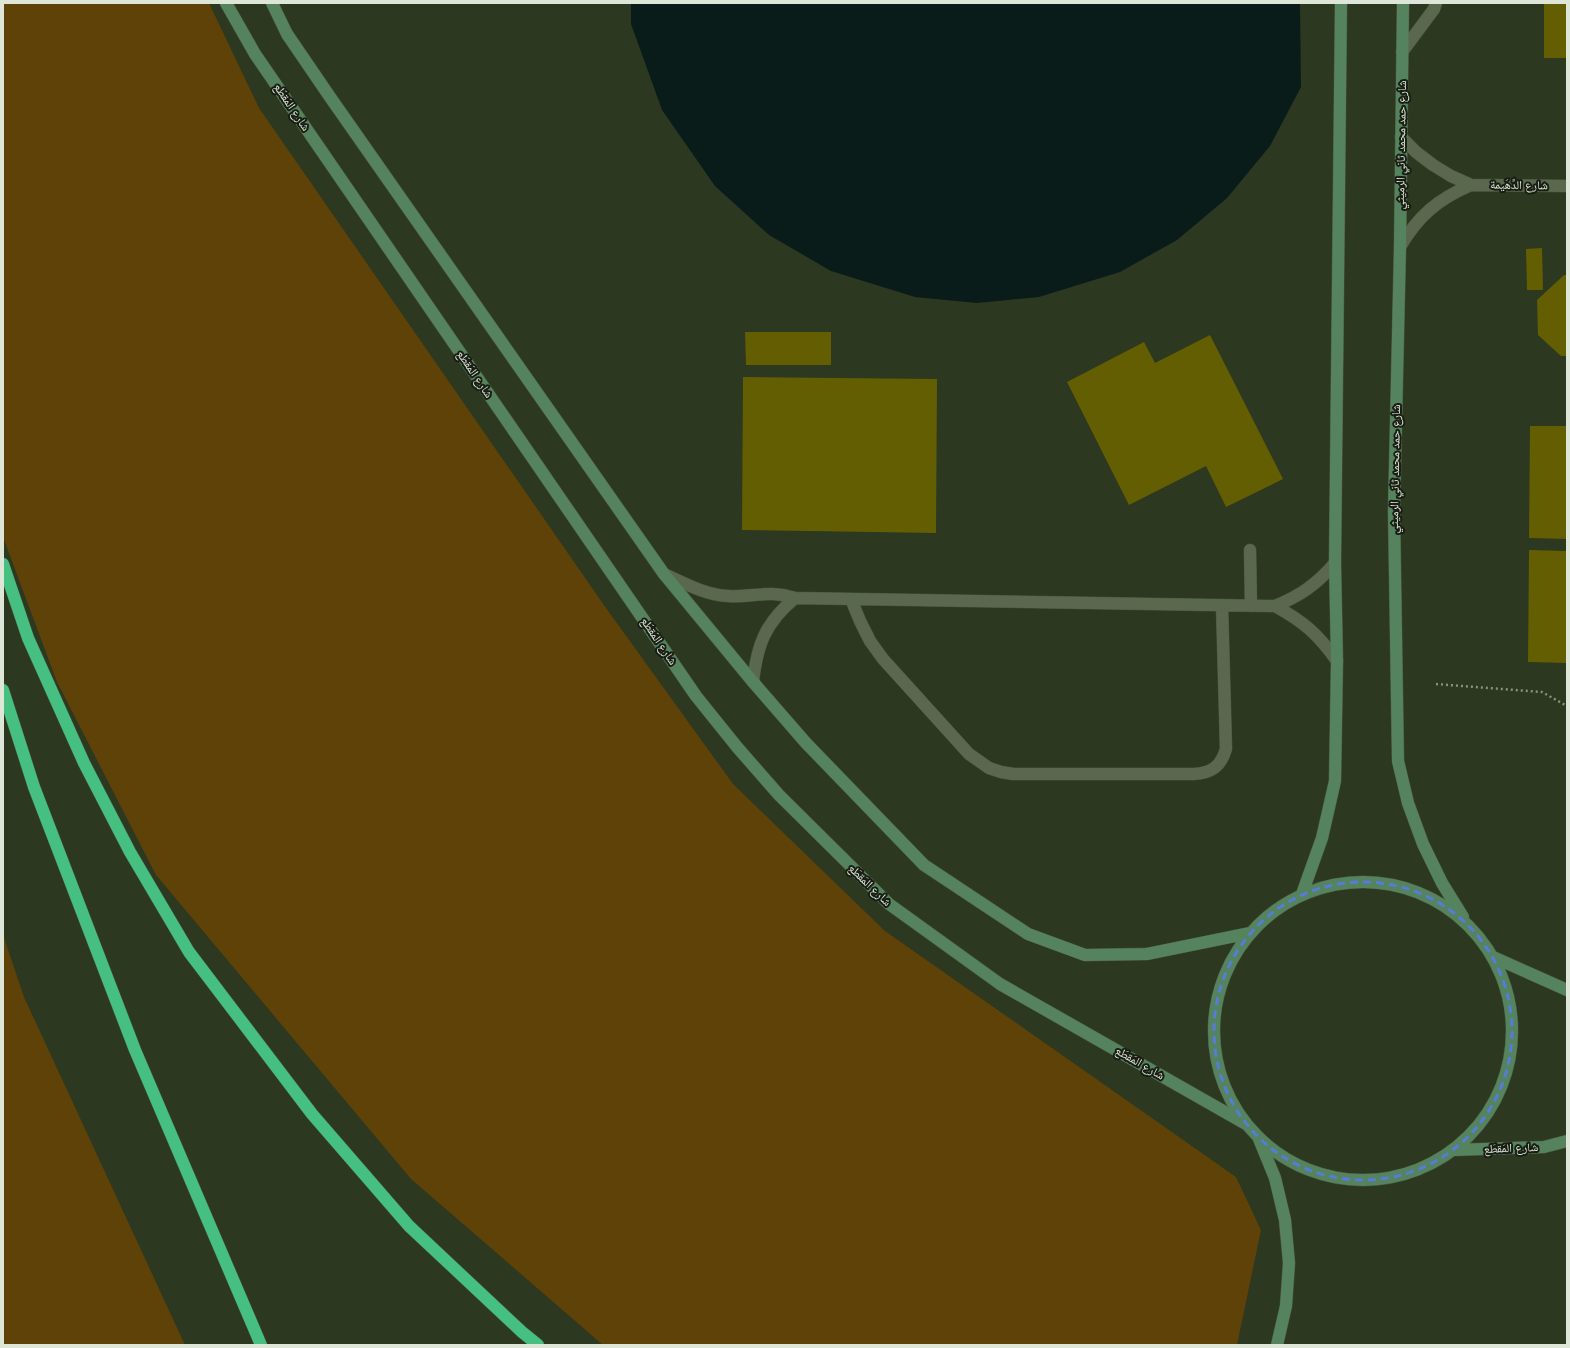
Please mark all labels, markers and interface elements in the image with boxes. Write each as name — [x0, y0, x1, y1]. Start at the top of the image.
street label: شارع المَقطَع — [270, 80, 314, 134]
street label: شارع حمد محمد ثاني الرميثي — [1392, 80, 1412, 210]
street label: شارع الدِّهَيمة — [1490, 176, 1548, 194]
street label: شارع المَقطَع — [453, 347, 497, 401]
street label: شارع حمد محمد ثاني الرميثي — [1386, 404, 1406, 534]
street label: شارع المَقطَع — [637, 614, 681, 668]
street label: شارع المَقطَع — [845, 860, 895, 910]
street label: شارع المَقطَع — [1112, 1042, 1168, 1084]
street label: شارع المَقطَع — [1484, 1139, 1539, 1157]

